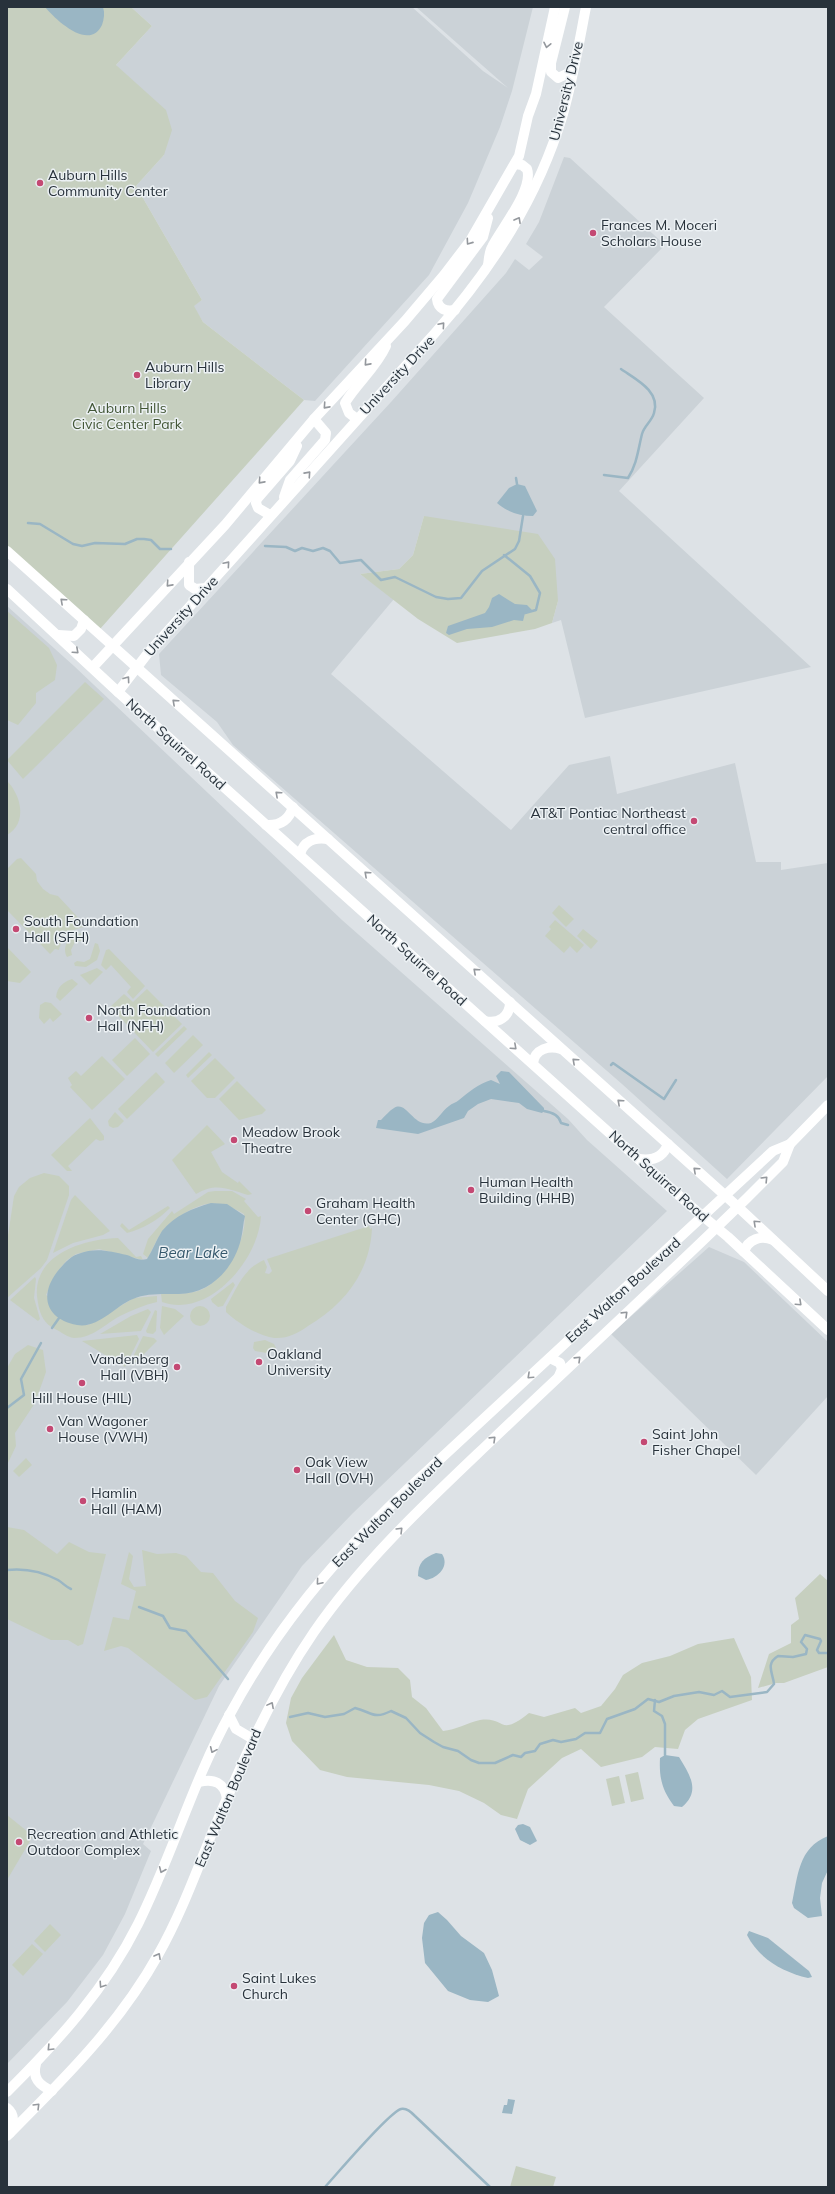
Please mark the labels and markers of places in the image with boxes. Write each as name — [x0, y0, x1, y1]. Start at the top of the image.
place label: Auburn Hills Community Center — [48, 166, 169, 200]
marker: Auburn Hills Community Center — [35, 178, 45, 188]
place label: Frances M. Moceri Scholars House — [601, 216, 717, 250]
marker: Frances M. Moceri Scholars House — [588, 228, 598, 238]
place label: Auburn Hills Library — [145, 358, 225, 392]
marker: Auburn Hills Library — [132, 370, 142, 380]
place label: AT&T Pontiac Northeast central office — [531, 804, 686, 838]
marker: AT&T Pontiac Northeast central office — [689, 816, 699, 826]
place label: South Foundation Hall (SFH) — [24, 912, 139, 946]
marker: South Foundation Hall (SFH) — [11, 924, 21, 934]
place label: North Foundation Hall (NFH) — [97, 1001, 211, 1035]
marker: North Foundation Hall (NFH) — [84, 1013, 94, 1023]
place label: Meadow Brook Theatre — [242, 1123, 341, 1157]
marker: Meadow Brook Theatre — [229, 1135, 239, 1145]
place label: Human Health Building (HHB) — [479, 1173, 575, 1207]
marker: Human Health Building (HHB) — [466, 1185, 476, 1195]
place label: Graham Health Center (GHC) — [316, 1194, 415, 1228]
marker: Graham Health Center (GHC) — [303, 1206, 313, 1216]
place label: Oakland University — [267, 1345, 332, 1379]
place label: Vandenberg Hall (VBH) — [90, 1350, 169, 1384]
marker: Oakland University — [254, 1357, 264, 1367]
marker: Vandenberg Hall (VBH) — [172, 1362, 182, 1372]
marker: Hill House (HIL) — [77, 1378, 87, 1388]
place label: Hill House (HIL) — [32, 1389, 132, 1407]
place label: Van Wagoner House (VWH) — [58, 1412, 149, 1446]
marker: Van Wagoner House (VWH) — [45, 1424, 55, 1434]
place label: Saint John Fisher Chapel — [652, 1425, 740, 1459]
marker: Saint John Fisher Chapel — [639, 1437, 649, 1447]
place label: Oak View Hall (OVH) — [305, 1453, 374, 1487]
marker: Oak View Hall (OVH) — [292, 1465, 302, 1475]
place label: Hamlin Hall (HAM) — [91, 1484, 162, 1518]
marker: Hamlin Hall (HAM) — [78, 1496, 88, 1506]
place label: Recreation and Athletic Outdoor Complex — [27, 1825, 178, 1859]
marker: Recreation and Athletic Outdoor Complex — [14, 1837, 24, 1847]
place label: Saint Lukes Church — [242, 1969, 316, 2003]
marker: Saint Lukes Church — [229, 1981, 239, 1991]

